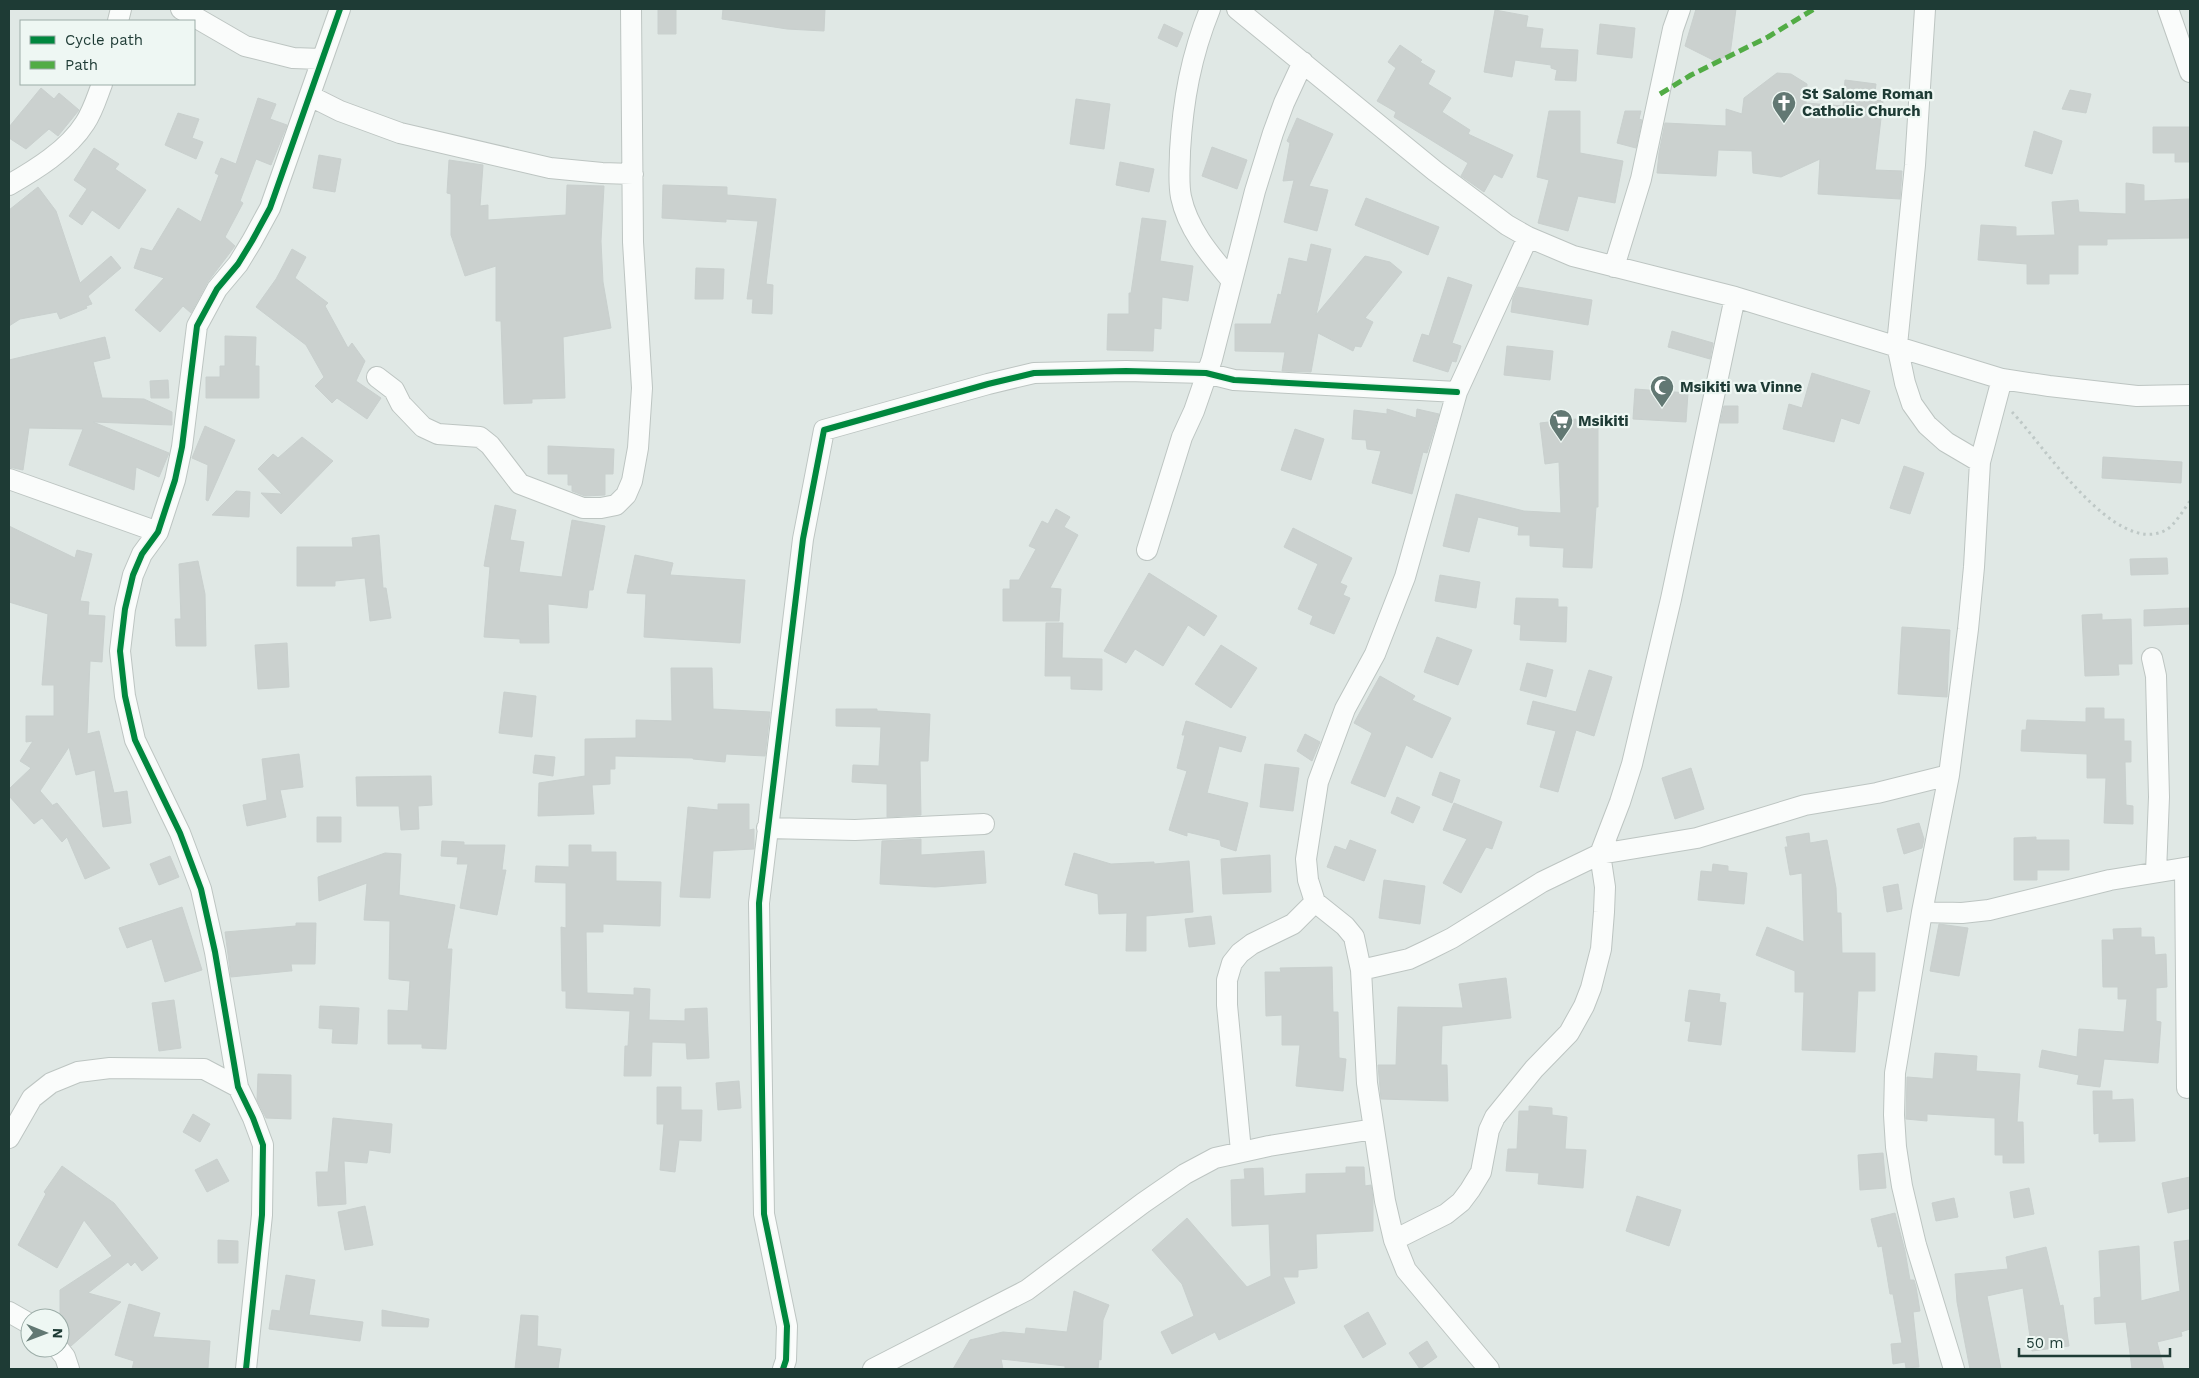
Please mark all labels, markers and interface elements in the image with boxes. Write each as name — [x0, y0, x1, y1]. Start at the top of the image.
legend — [20, 20, 195, 85]
text: Cycle path — [65, 31, 143, 49]
text: Path — [65, 56, 98, 74]
place label: St Salome Roman Catholic Church — [1802, 85, 1933, 120]
church icon: St Salome Roman Catholic Church — [1771, 90, 1797, 124]
mosque icon: Msikiti wa Vinne — [1649, 374, 1675, 408]
place label: Msikiti wa Vinne — [1680, 378, 1803, 396]
supermarket icon: Msikiti — [1548, 408, 1574, 442]
place label: Msikiti — [1578, 412, 1629, 430]
north arrow — [20, 1308, 70, 1358]
scale bar — [2019, 1326, 2170, 1358]
text: N — [50, 1328, 66, 1339]
text: 50 m — [2026, 1334, 2063, 1352]

